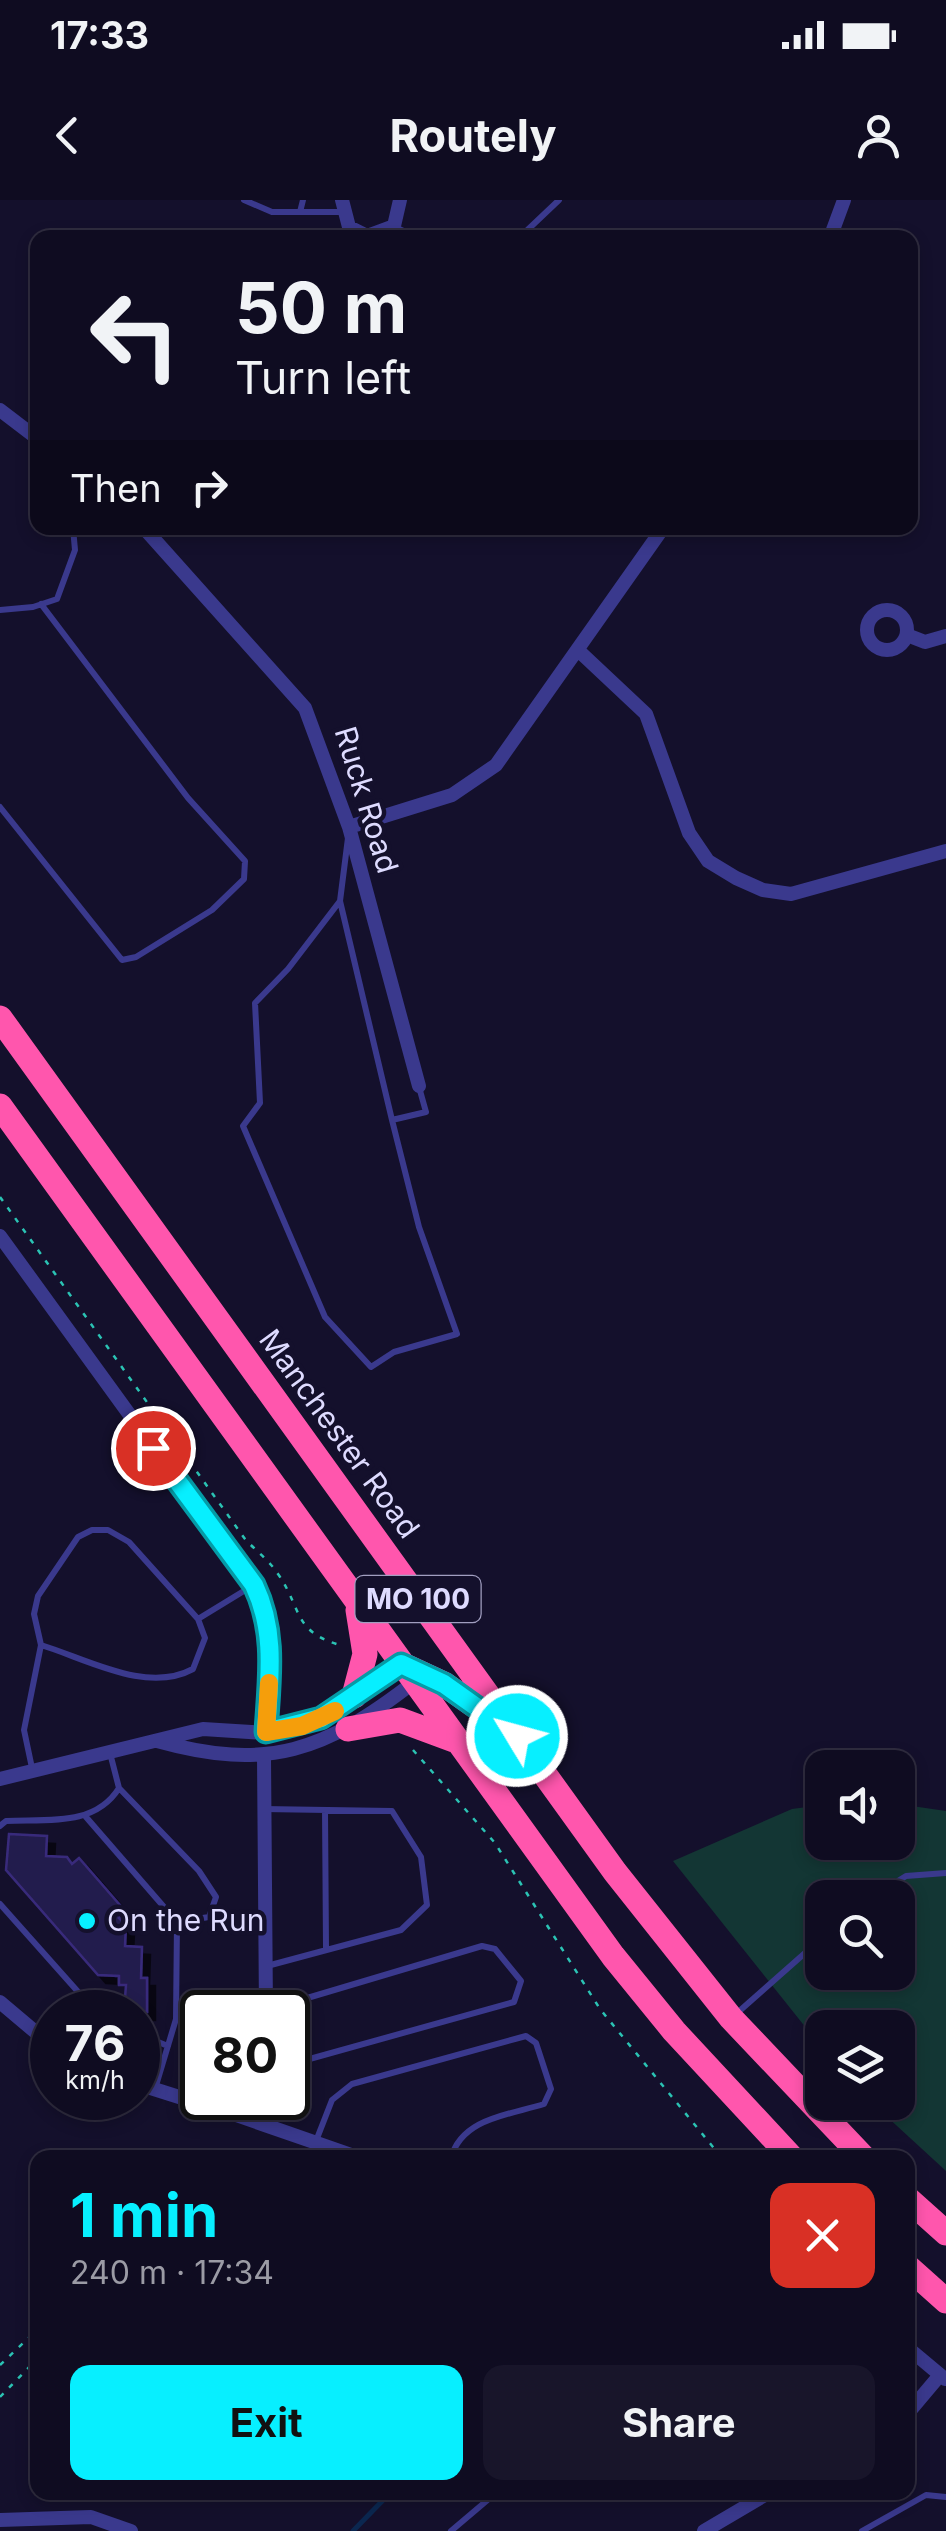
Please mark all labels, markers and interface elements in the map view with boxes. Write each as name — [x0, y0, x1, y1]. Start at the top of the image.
text: 17:33 — [50, 12, 149, 58]
icon: back — [40, 108, 95, 163]
text: Routely — [389, 108, 557, 163]
icon: person — [851, 108, 906, 163]
text: 50 m — [235, 265, 407, 350]
icon: left — [70, 270, 200, 400]
text: Turn left — [235, 350, 411, 405]
icon: right — [182, 460, 237, 515]
text: Then — [70, 465, 162, 511]
street label: Ruck Road — [328, 722, 406, 877]
street label: Manchester Road — [252, 1322, 428, 1545]
pin — [111, 1406, 196, 1491]
icon: arrive — [126, 1421, 181, 1476]
road number: MO 100 — [356, 1576, 480, 1622]
position arrow — [465, 1684, 569, 1788]
map controls — [805, 1750, 915, 2120]
button: sound — [805, 1750, 915, 1860]
button: search — [805, 1880, 915, 1990]
place label: On the Run — [107, 1902, 264, 1938]
marker: On the Run — [76, 1910, 98, 1932]
speed limit sign: 80 — [180, 1990, 310, 2120]
button: layers — [805, 2010, 915, 2120]
text: 76 — [65, 2013, 125, 2073]
text: km/h — [65, 2065, 125, 2095]
text: 1 min — [70, 2179, 218, 2251]
button: close — [770, 2183, 875, 2288]
text: 240 m · 17:34 — [70, 2253, 274, 2292]
button: Exit — [70, 2365, 463, 2480]
button: Share — [483, 2365, 875, 2480]

